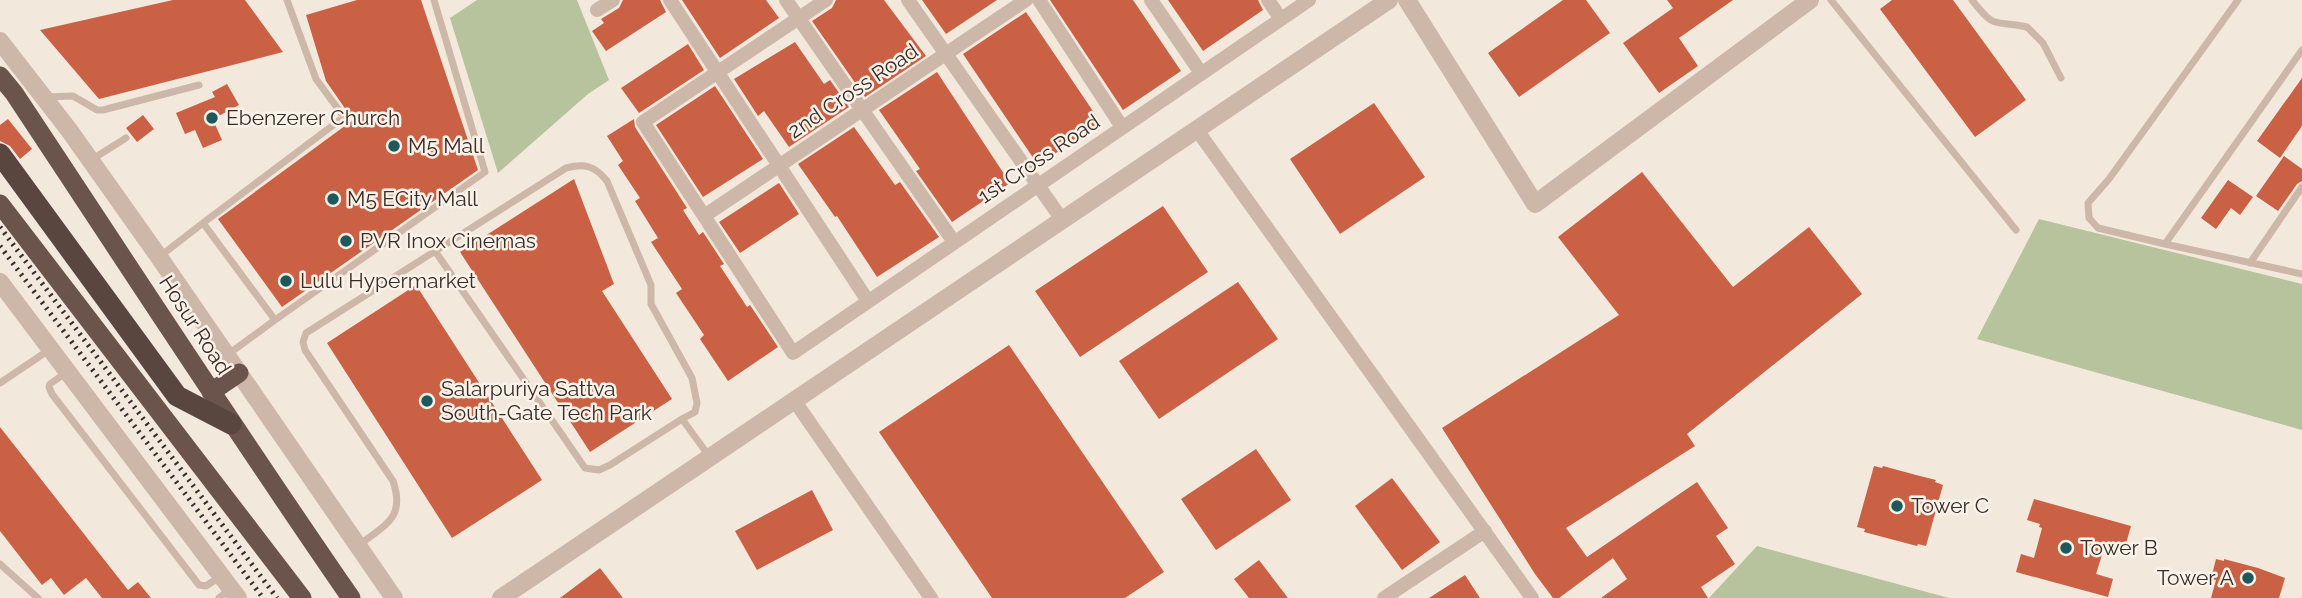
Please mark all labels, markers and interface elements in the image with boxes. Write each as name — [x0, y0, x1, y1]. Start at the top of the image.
street label: 2nd Cross Road — [783, 38, 923, 143]
place label: Ebenzerer Church — [226, 105, 400, 130]
street label: 1st Cross Road — [973, 109, 1104, 209]
marker: Ebenzerer Church — [204, 110, 220, 126]
place label: M5 Mall — [408, 133, 485, 158]
marker: M5 Mall — [386, 138, 402, 154]
place label: M5 ECity Mall — [347, 186, 478, 211]
marker: M5 ECity Mall — [325, 191, 341, 207]
place label: PVR Inox Cinemas — [360, 228, 536, 253]
marker: PVR Inox Cinemas — [338, 233, 354, 249]
place label: Lulu Hypermarket — [300, 268, 476, 293]
street label: Hosur Road — [154, 271, 237, 379]
marker: Lulu Hypermarket — [278, 273, 294, 289]
place label: Salarpuriya Sattva South-Gate Tech Park — [441, 376, 652, 425]
marker: Salarpuriya Sattva South-Gate Tech Park — [419, 393, 435, 409]
place label: Tower C — [1911, 493, 1989, 518]
marker: Tower C — [1889, 498, 1905, 514]
place label: Tower B — [2080, 535, 2158, 560]
marker: Tower B — [2058, 540, 2074, 556]
place label: Tower A — [2157, 565, 2234, 590]
marker: Tower A — [2240, 570, 2256, 586]

